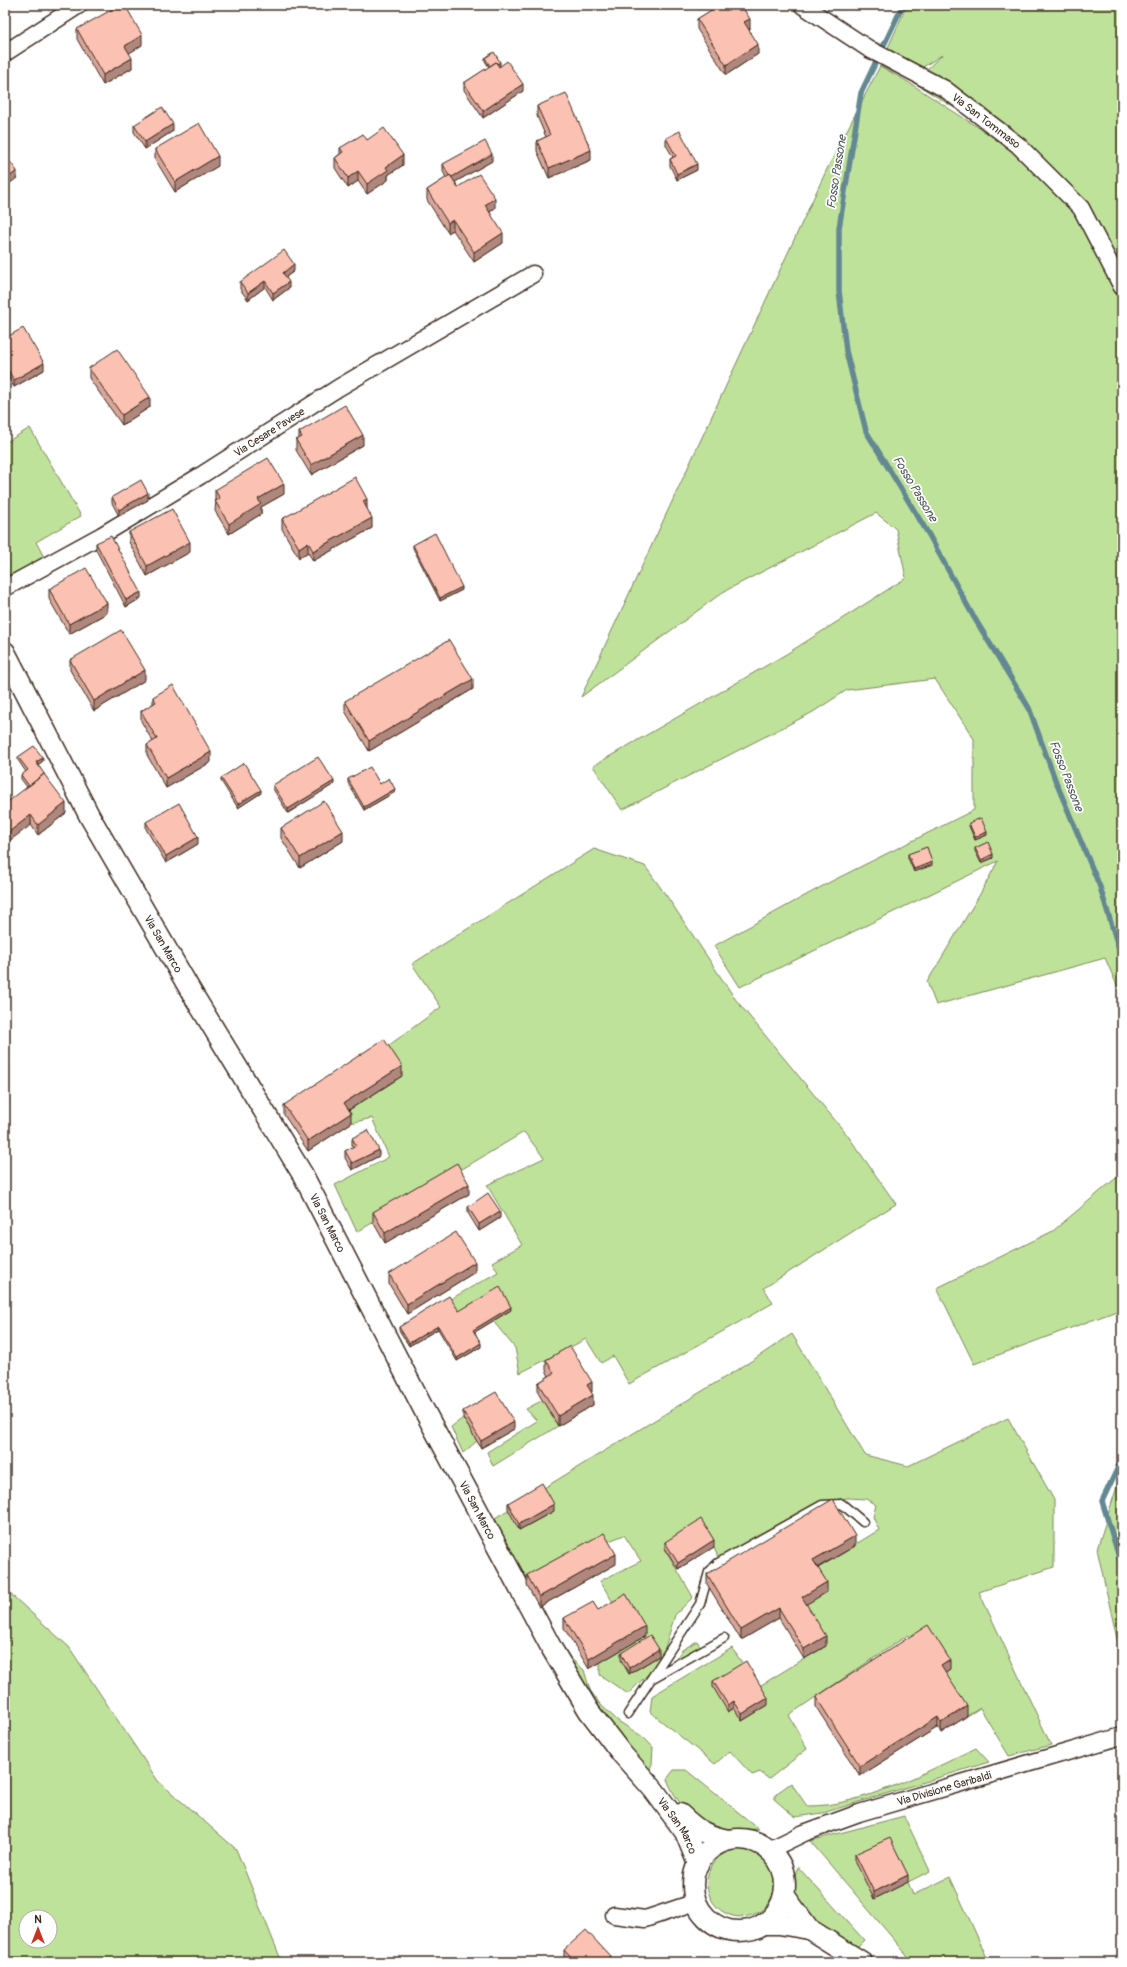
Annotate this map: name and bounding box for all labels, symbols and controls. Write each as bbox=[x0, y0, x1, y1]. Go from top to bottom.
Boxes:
street label: Via San Tommaso bbox=[949, 90, 1023, 151]
water label: Fosso Passone bbox=[824, 133, 850, 210]
street label: Via Cesare Pavese bbox=[231, 404, 307, 459]
water label: Fosso Passone bbox=[889, 453, 941, 526]
water label: Fosso Passone bbox=[1046, 739, 1087, 814]
street label: Via San Marco bbox=[142, 913, 185, 975]
street label: Via San Marco bbox=[307, 1191, 348, 1255]
street label: Via San Marco bbox=[457, 1479, 499, 1542]
street label: Via Divisione Garibaldi bbox=[895, 1768, 993, 1808]
street label: Via San Marco bbox=[655, 1795, 700, 1856]
north arrow bbox=[18, 1909, 58, 1949]
text: N bbox=[34, 1913, 42, 1926]

